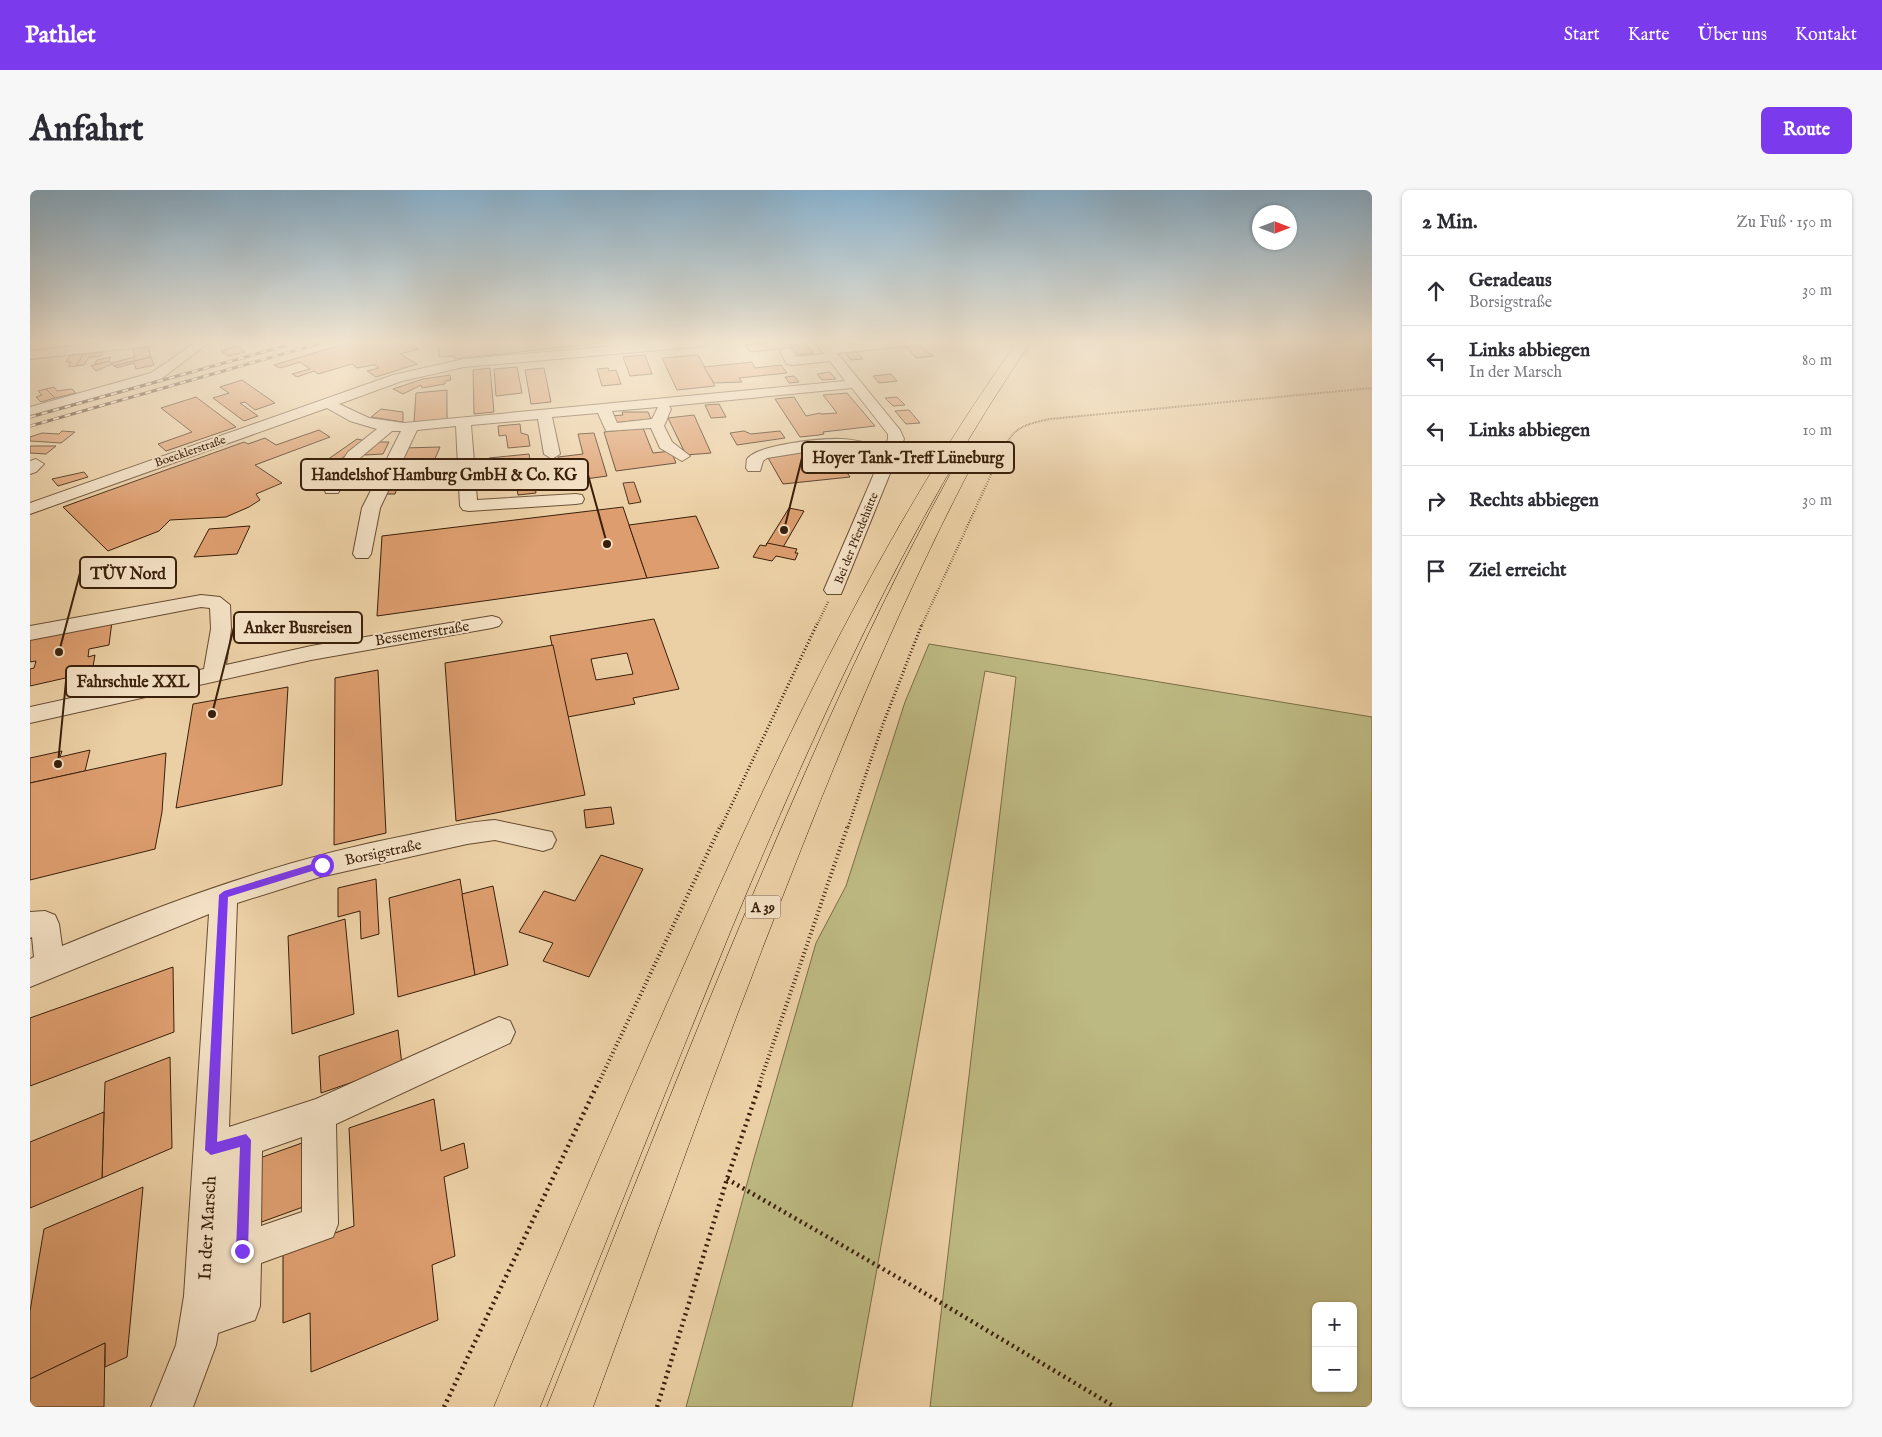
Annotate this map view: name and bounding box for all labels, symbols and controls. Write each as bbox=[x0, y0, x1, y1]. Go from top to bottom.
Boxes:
text: Pathlet bbox=[25, 20, 96, 51]
text: Start bbox=[1564, 24, 1600, 47]
text: Karte bbox=[1628, 24, 1670, 47]
text: Über uns bbox=[1698, 24, 1767, 47]
text: Kontakt bbox=[1795, 24, 1857, 47]
button: Route bbox=[1761, 107, 1852, 154]
text: Anfahrt bbox=[30, 108, 144, 153]
north arrow bbox=[1252, 205, 1297, 250]
text: 2 Min. bbox=[1422, 209, 1478, 236]
text: Zu Fuß · 150 m bbox=[1736, 213, 1832, 233]
text: Geradeaus bbox=[1469, 269, 1552, 293]
icon: ahead bbox=[1422, 277, 1450, 305]
text: 30 m bbox=[1802, 281, 1832, 301]
text: Borsigstraße bbox=[1469, 293, 1552, 313]
text: Links abbiegen bbox=[1469, 339, 1590, 363]
icon: left bbox=[1422, 347, 1450, 375]
text: 80 m bbox=[1802, 351, 1832, 371]
text: In der Marsch bbox=[1469, 363, 1562, 383]
icon: left bbox=[1422, 417, 1450, 445]
text: Links abbiegen bbox=[1469, 419, 1590, 443]
text: 10 m bbox=[1802, 421, 1832, 441]
street label: Boecklerstraße bbox=[153, 432, 228, 471]
callout: Hoyer Tank-Treff Lüneburg bbox=[802, 442, 1014, 473]
text: Hoyer Tank-Treff Lüneburg bbox=[812, 449, 1005, 469]
callout: Handelshof Hamburg GmbH & Co. KG bbox=[301, 459, 588, 490]
text: Handelshof Hamburg GmbH & Co. KG bbox=[311, 466, 577, 486]
icon: right bbox=[1422, 487, 1450, 515]
text: Rechts abbiegen bbox=[1469, 489, 1599, 513]
street label: Bei der Pferdehütte bbox=[831, 490, 882, 586]
text: 30 m bbox=[1802, 491, 1832, 511]
callout: TÜV Nord bbox=[80, 557, 176, 588]
icon: arrive bbox=[1422, 557, 1450, 585]
text: Ziel erreicht bbox=[1469, 559, 1567, 583]
text: TÜV Nord bbox=[89, 564, 166, 585]
callout: Anker Busreisen bbox=[234, 612, 362, 643]
street label: Bessemerstraße bbox=[374, 617, 471, 650]
text: Anker Busreisen bbox=[243, 619, 352, 639]
callout: Fahrschule XXL bbox=[66, 666, 199, 697]
text: Fahrschule XXL bbox=[77, 673, 190, 693]
street label: Borsigstraße bbox=[343, 835, 423, 870]
route start bbox=[311, 854, 334, 877]
road number: A 39 bbox=[746, 896, 780, 919]
street label: In der Marsch bbox=[194, 1175, 223, 1281]
route end bbox=[231, 1240, 254, 1263]
map controls bbox=[1312, 1302, 1357, 1392]
button: + bbox=[1312, 1302, 1357, 1347]
button: − bbox=[1312, 1347, 1357, 1392]

